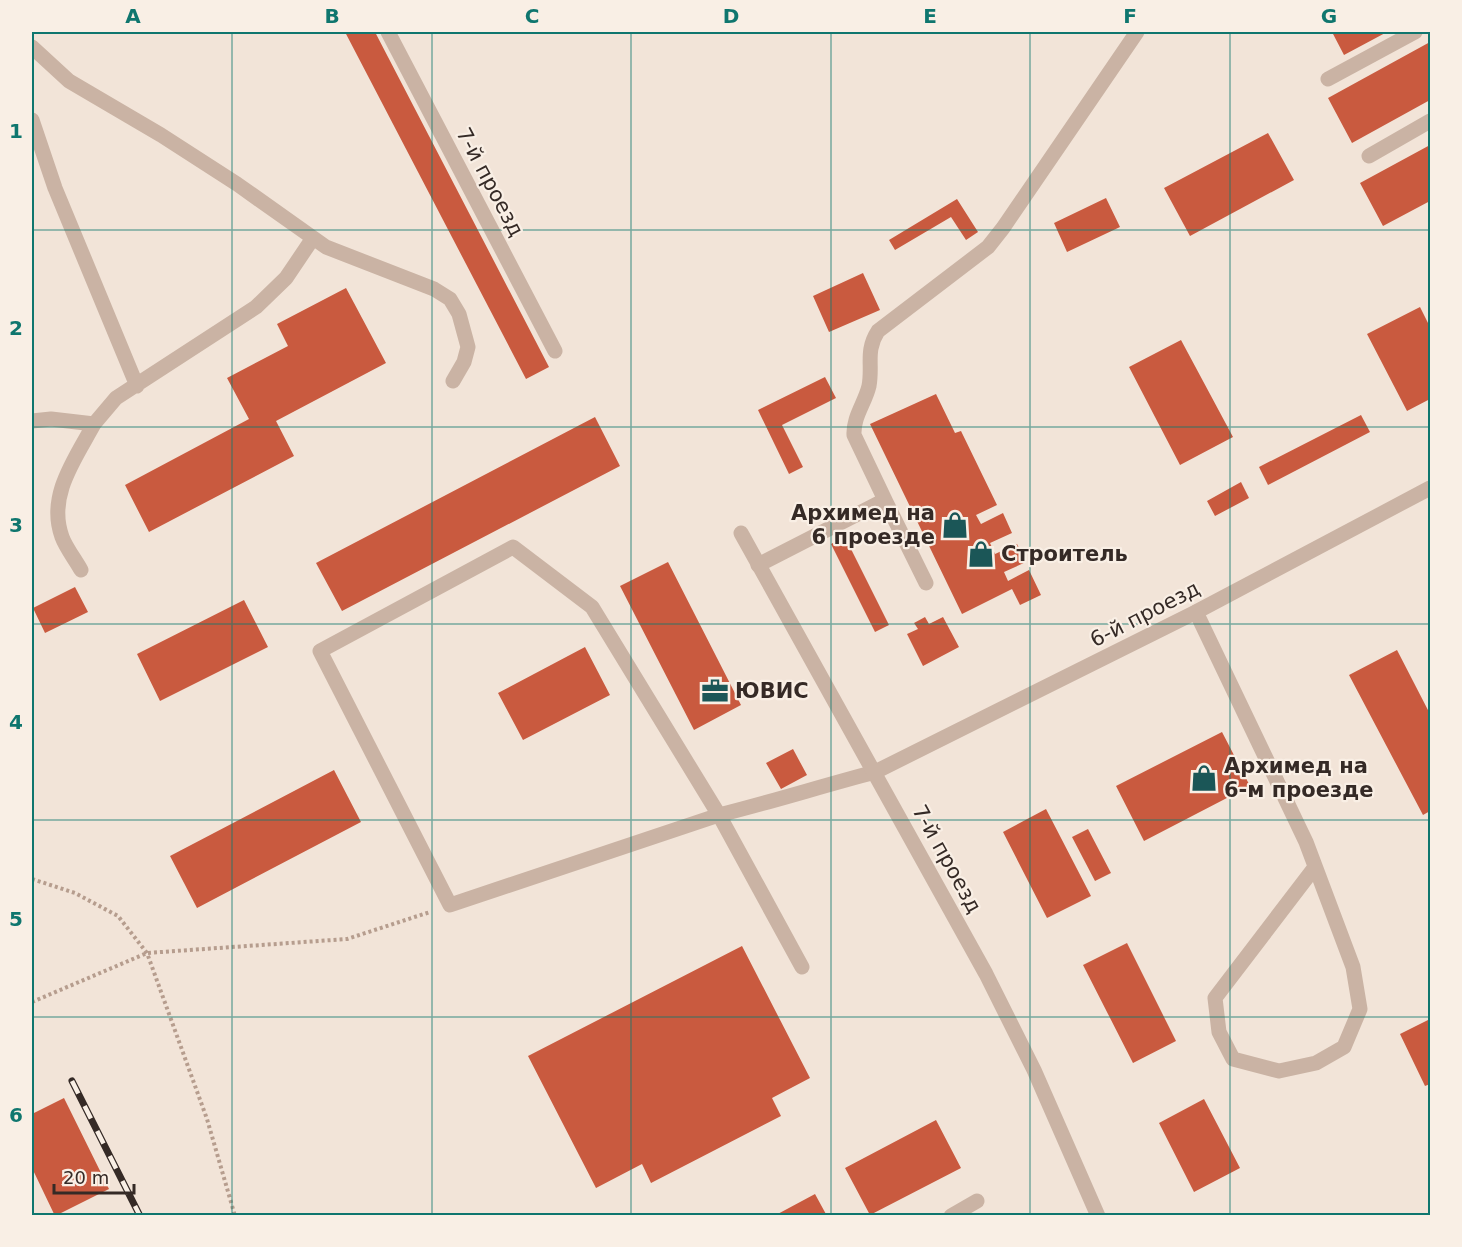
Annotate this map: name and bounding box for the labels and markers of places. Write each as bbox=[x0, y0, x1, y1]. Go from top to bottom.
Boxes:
place label: Архимед на 6 проезде bbox=[791, 501, 935, 549]
shop icon: Архимед на 6 проезде bbox=[940, 510, 970, 540]
shop icon: Строитель bbox=[966, 539, 996, 569]
place label: Строитель bbox=[1001, 542, 1128, 566]
office icon: ЮВИС bbox=[700, 676, 730, 706]
place label: ЮВИС bbox=[735, 679, 809, 703]
place label: Архимед на 6-м проезде bbox=[1224, 754, 1373, 802]
shop icon: Архимед на 6-м проезде bbox=[1189, 763, 1219, 793]

